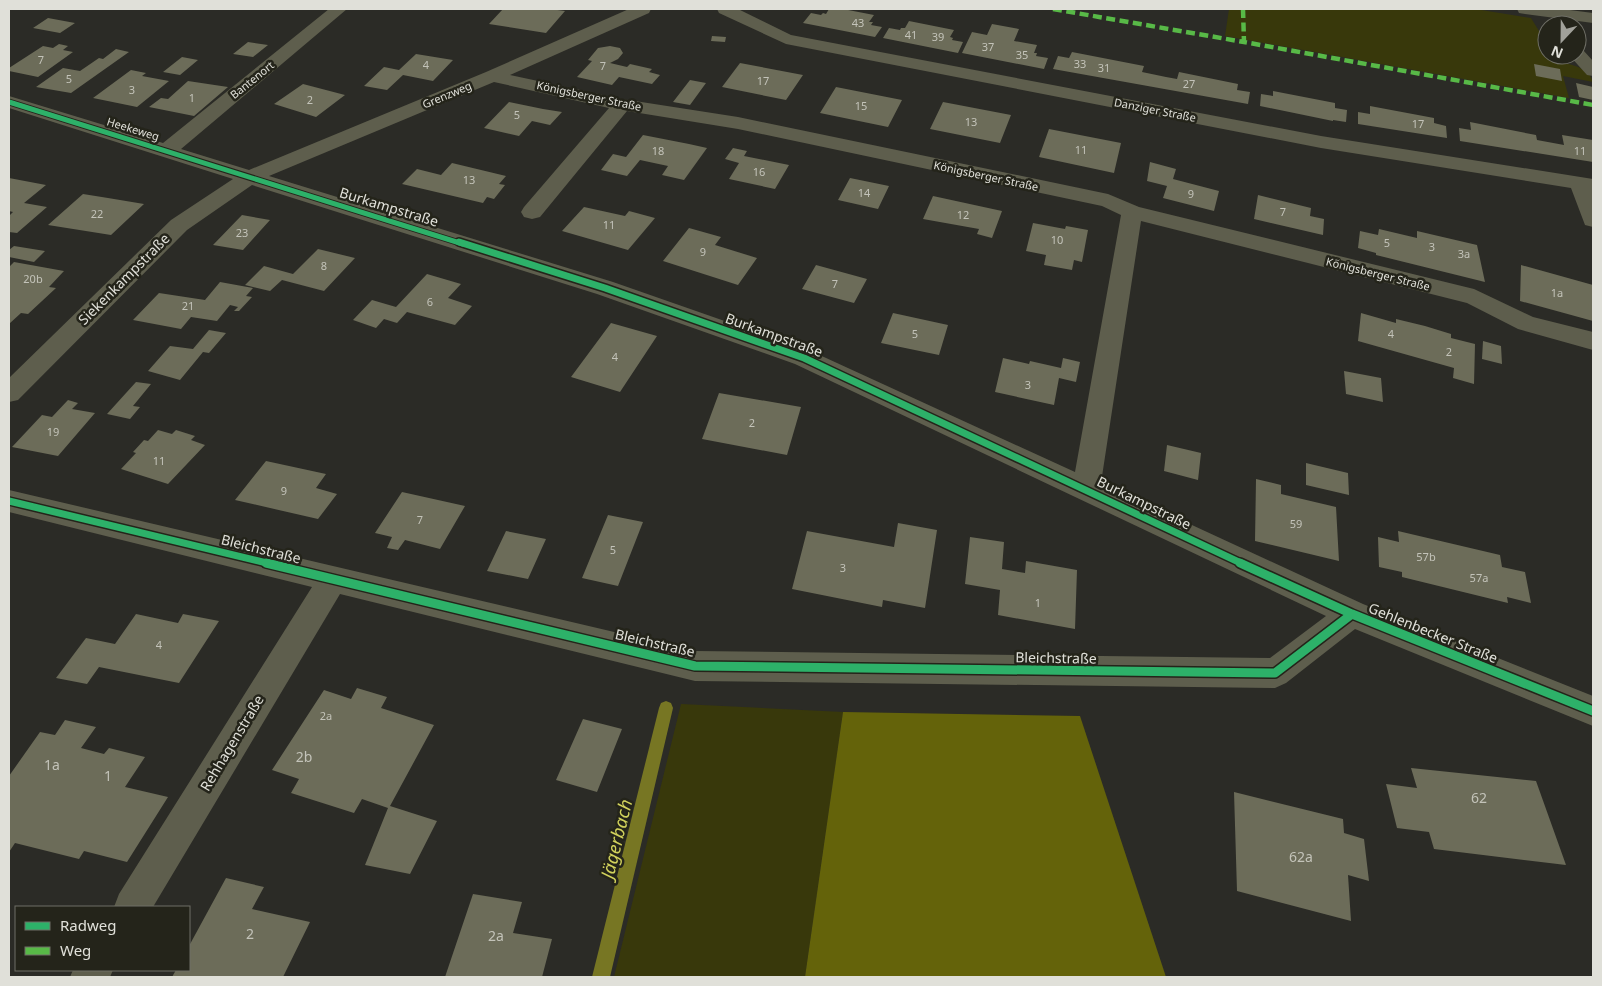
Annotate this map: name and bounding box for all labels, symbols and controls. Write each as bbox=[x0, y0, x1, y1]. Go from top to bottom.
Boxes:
house number: 43 bbox=[852, 15, 864, 30]
north arrow bbox=[1537, 15, 1587, 65]
house number: 41 bbox=[905, 27, 917, 42]
house number: 39 bbox=[932, 29, 944, 44]
house number: 37 bbox=[982, 39, 994, 54]
text: N bbox=[1548, 42, 1566, 63]
house number: 35 bbox=[1016, 47, 1028, 62]
house number: 7 bbox=[38, 52, 44, 67]
house number: 33 bbox=[1074, 56, 1086, 71]
street label: Bantenort bbox=[227, 57, 277, 102]
house number: 4 bbox=[423, 57, 430, 72]
house number: 7 bbox=[600, 58, 606, 73]
house number: 31 bbox=[1098, 60, 1110, 75]
house number: 5 bbox=[66, 71, 72, 86]
house number: 17 bbox=[757, 73, 769, 88]
house number: 27 bbox=[1183, 76, 1195, 91]
street label: Grenzweg bbox=[420, 77, 474, 112]
street label: Königsberger Straße bbox=[535, 77, 643, 114]
house number: 3 bbox=[129, 82, 135, 97]
house number: 1 bbox=[189, 90, 195, 105]
house number: 2 bbox=[307, 92, 313, 107]
street label: Danziger Straße bbox=[1113, 94, 1197, 125]
house number: 15 bbox=[855, 98, 867, 113]
house number: 5 bbox=[514, 107, 520, 122]
street label: Heekeweg bbox=[105, 113, 161, 144]
house number: 13 bbox=[965, 114, 977, 129]
house number: 17 bbox=[1412, 116, 1424, 131]
house number: 11 bbox=[1075, 142, 1087, 157]
house number: 18 bbox=[652, 143, 664, 158]
house number: 11 bbox=[1574, 143, 1586, 158]
street label: Königsberger Straße bbox=[932, 157, 1040, 194]
house number: 16 bbox=[753, 164, 765, 179]
house number: 13 bbox=[463, 172, 475, 187]
street label: Burkampstraße bbox=[337, 182, 441, 231]
house number: 14 bbox=[858, 185, 871, 200]
house number: 9 bbox=[1188, 186, 1194, 201]
house number: 7 bbox=[1280, 204, 1286, 219]
house number: 22 bbox=[91, 206, 103, 221]
house number: 12 bbox=[957, 207, 969, 222]
house number: 11 bbox=[603, 217, 615, 232]
house number: 23 bbox=[236, 225, 248, 240]
street label: Siekenkampstraße bbox=[74, 229, 174, 329]
house number: 10 bbox=[1051, 232, 1063, 247]
house number: 5 bbox=[1384, 235, 1390, 250]
house number: 3 bbox=[1429, 239, 1435, 254]
house number: 9 bbox=[700, 244, 706, 259]
house number: 3a bbox=[1458, 246, 1470, 261]
street label: Königsberger Straße bbox=[1325, 253, 1432, 294]
house number: 8 bbox=[321, 258, 327, 273]
house number: 20b bbox=[23, 271, 43, 286]
house number: 7 bbox=[832, 276, 838, 291]
house number: 1a bbox=[1551, 285, 1563, 300]
house number: 6 bbox=[427, 294, 433, 309]
house number: 21 bbox=[182, 298, 194, 313]
street label: Burkampstraße bbox=[723, 308, 826, 361]
house number: 5 bbox=[912, 326, 918, 341]
house number: 4 bbox=[1388, 326, 1395, 341]
house number: 2 bbox=[1446, 344, 1452, 359]
house number: 4 bbox=[612, 349, 619, 364]
house number: 3 bbox=[1025, 377, 1031, 392]
house number: 2 bbox=[749, 415, 755, 430]
house number: 19 bbox=[47, 424, 59, 439]
house number: 11 bbox=[153, 453, 165, 468]
street label: Burkampstraße bbox=[1094, 472, 1194, 534]
house number: 9 bbox=[281, 483, 287, 498]
house number: 7 bbox=[417, 512, 423, 527]
house number: 59 bbox=[1290, 516, 1302, 531]
street label: Bleichstraße bbox=[219, 529, 303, 568]
house number: 5 bbox=[610, 542, 616, 557]
house number: 57b bbox=[1416, 549, 1436, 564]
house number: 3 bbox=[840, 560, 846, 575]
house number: 57a bbox=[1470, 570, 1488, 585]
house number: 1 bbox=[1035, 595, 1041, 610]
street label: Gehlenbecker Straße bbox=[1366, 598, 1501, 667]
street label: Bleichstraße bbox=[613, 624, 697, 661]
house number: 4 bbox=[156, 637, 163, 652]
street label: Bleichstraße bbox=[1015, 647, 1097, 668]
street label: Rehhagenstraße bbox=[195, 691, 268, 794]
house number: 2a bbox=[320, 708, 332, 723]
house number: 2b bbox=[296, 747, 312, 766]
house number: 1a bbox=[44, 755, 60, 774]
house number: 1 bbox=[104, 766, 112, 785]
house number: 62 bbox=[1471, 788, 1487, 807]
water label: Jägerbach bbox=[594, 797, 637, 884]
house number: 62a bbox=[1289, 847, 1313, 866]
legend bbox=[15, 906, 190, 971]
text: Radweg bbox=[60, 915, 116, 935]
house number: 2 bbox=[246, 924, 254, 943]
house number: 2a bbox=[488, 926, 504, 945]
text: Weg bbox=[60, 940, 91, 960]

